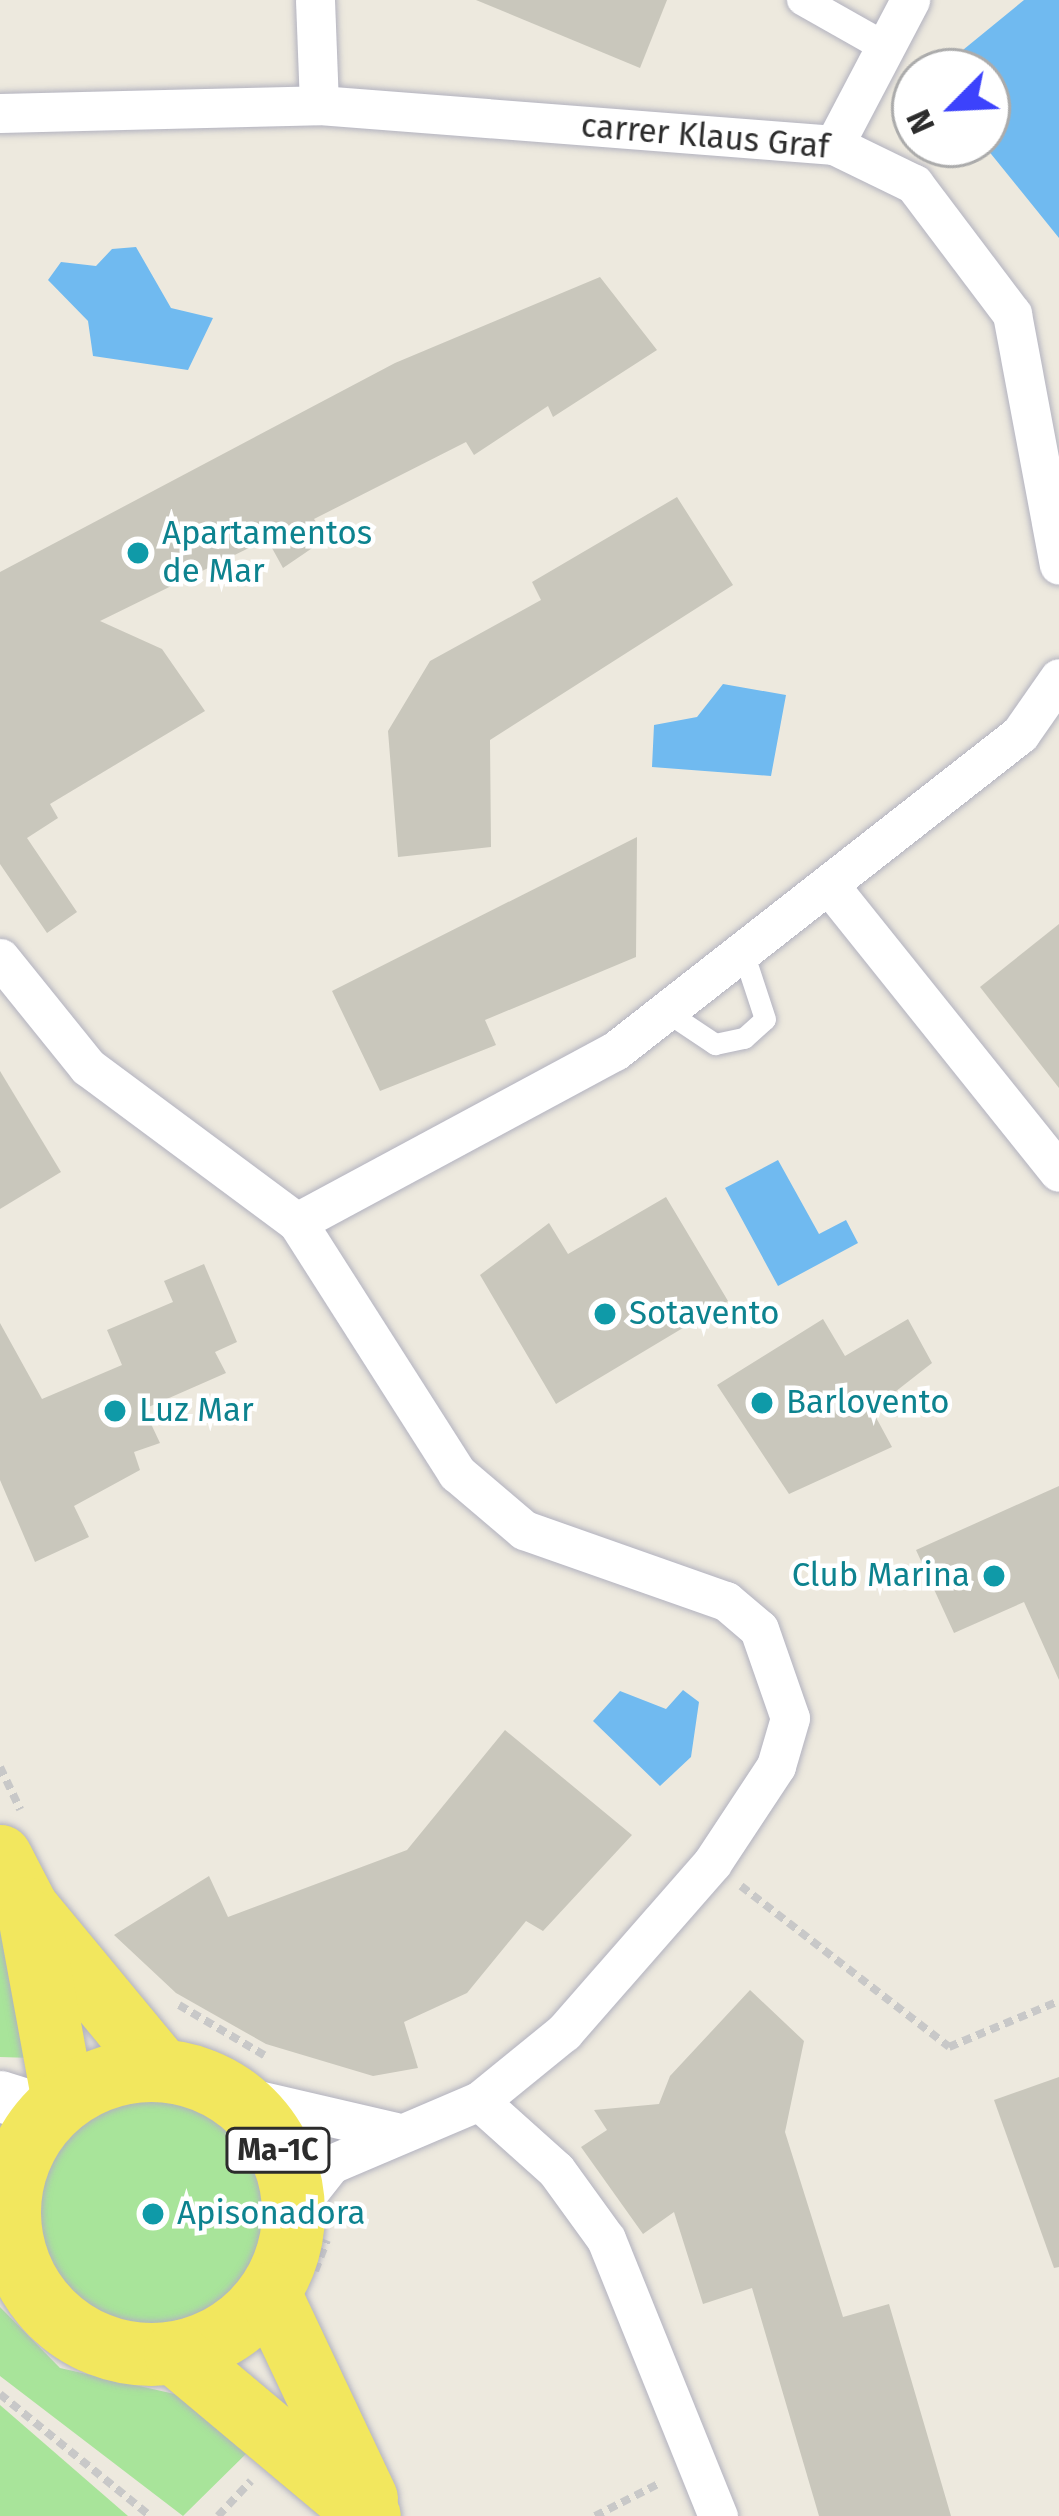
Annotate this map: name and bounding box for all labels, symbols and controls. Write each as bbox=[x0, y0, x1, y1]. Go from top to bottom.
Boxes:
north arrow bbox=[891, 48, 1011, 168]
text: N bbox=[898, 103, 944, 140]
street label: carrer Klaus Graf bbox=[579, 106, 831, 168]
place label: Apartamentos de Mar bbox=[162, 514, 372, 592]
marker: Apartamentos de Mar bbox=[125, 540, 151, 566]
place label: Sotavento bbox=[629, 1294, 780, 1334]
marker: Sotavento bbox=[592, 1301, 618, 1327]
place label: Barlovento bbox=[786, 1383, 950, 1423]
marker: Barlovento bbox=[749, 1390, 775, 1416]
place label: Luz Mar bbox=[139, 1391, 254, 1431]
marker: Luz Mar bbox=[102, 1398, 128, 1424]
place label: Club Marina bbox=[792, 1556, 970, 1596]
marker: Club Marina bbox=[981, 1563, 1007, 1589]
road number: Ma-1C bbox=[224, 2126, 332, 2174]
place label: Apisonadora bbox=[177, 2194, 365, 2234]
marker: Apisonadora bbox=[140, 2201, 166, 2227]

